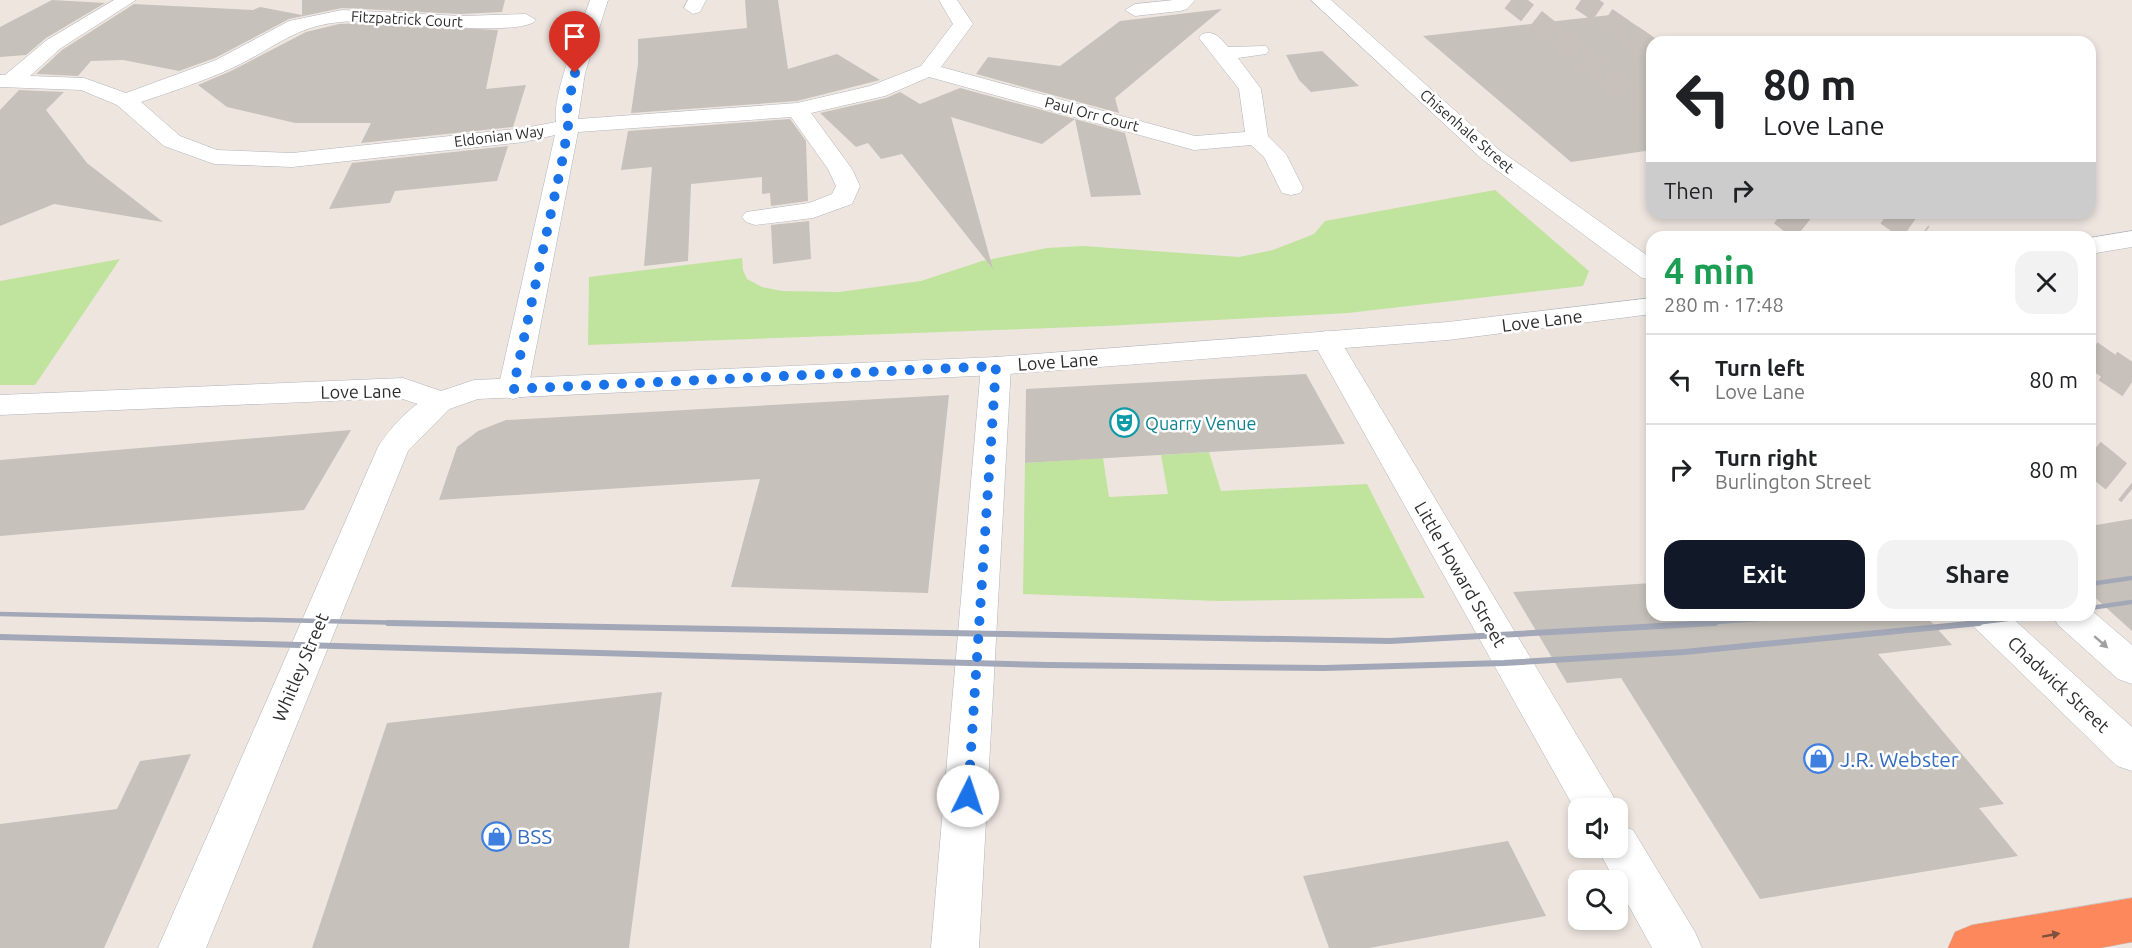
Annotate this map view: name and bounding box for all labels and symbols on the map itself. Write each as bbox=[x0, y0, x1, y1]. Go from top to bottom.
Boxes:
street label: Fitzpatrick Court bbox=[351, 8, 464, 30]
pin bbox=[549, 11, 600, 73]
street label: Chisenhale Street bbox=[1417, 86, 1517, 176]
street label: Paul Orr Court bbox=[1043, 93, 1141, 135]
street label: Eldonian Way bbox=[453, 122, 545, 150]
street label: Love Lane bbox=[1501, 305, 1583, 335]
street label: Love Lane bbox=[1017, 348, 1099, 374]
street label: Love Lane bbox=[320, 380, 402, 402]
theatre icon: Quarry Venue bbox=[1108, 407, 1140, 439]
place label: Quarry Venue bbox=[1145, 413, 1257, 434]
street label: Little Howard Street bbox=[1411, 498, 1511, 650]
street label: Whitley Street bbox=[268, 610, 332, 724]
street label: Chadwick Street bbox=[2004, 632, 2114, 736]
one-way arrow bbox=[2093, 635, 2108, 648]
shop icon: J.R. Webster bbox=[1803, 743, 1835, 775]
place label: J.R. Webster bbox=[1840, 747, 1959, 771]
position arrow bbox=[936, 764, 1000, 828]
shop icon: BSS bbox=[480, 820, 512, 852]
place label: BSS bbox=[517, 824, 552, 848]
one-way arrow bbox=[2041, 930, 2060, 939]

